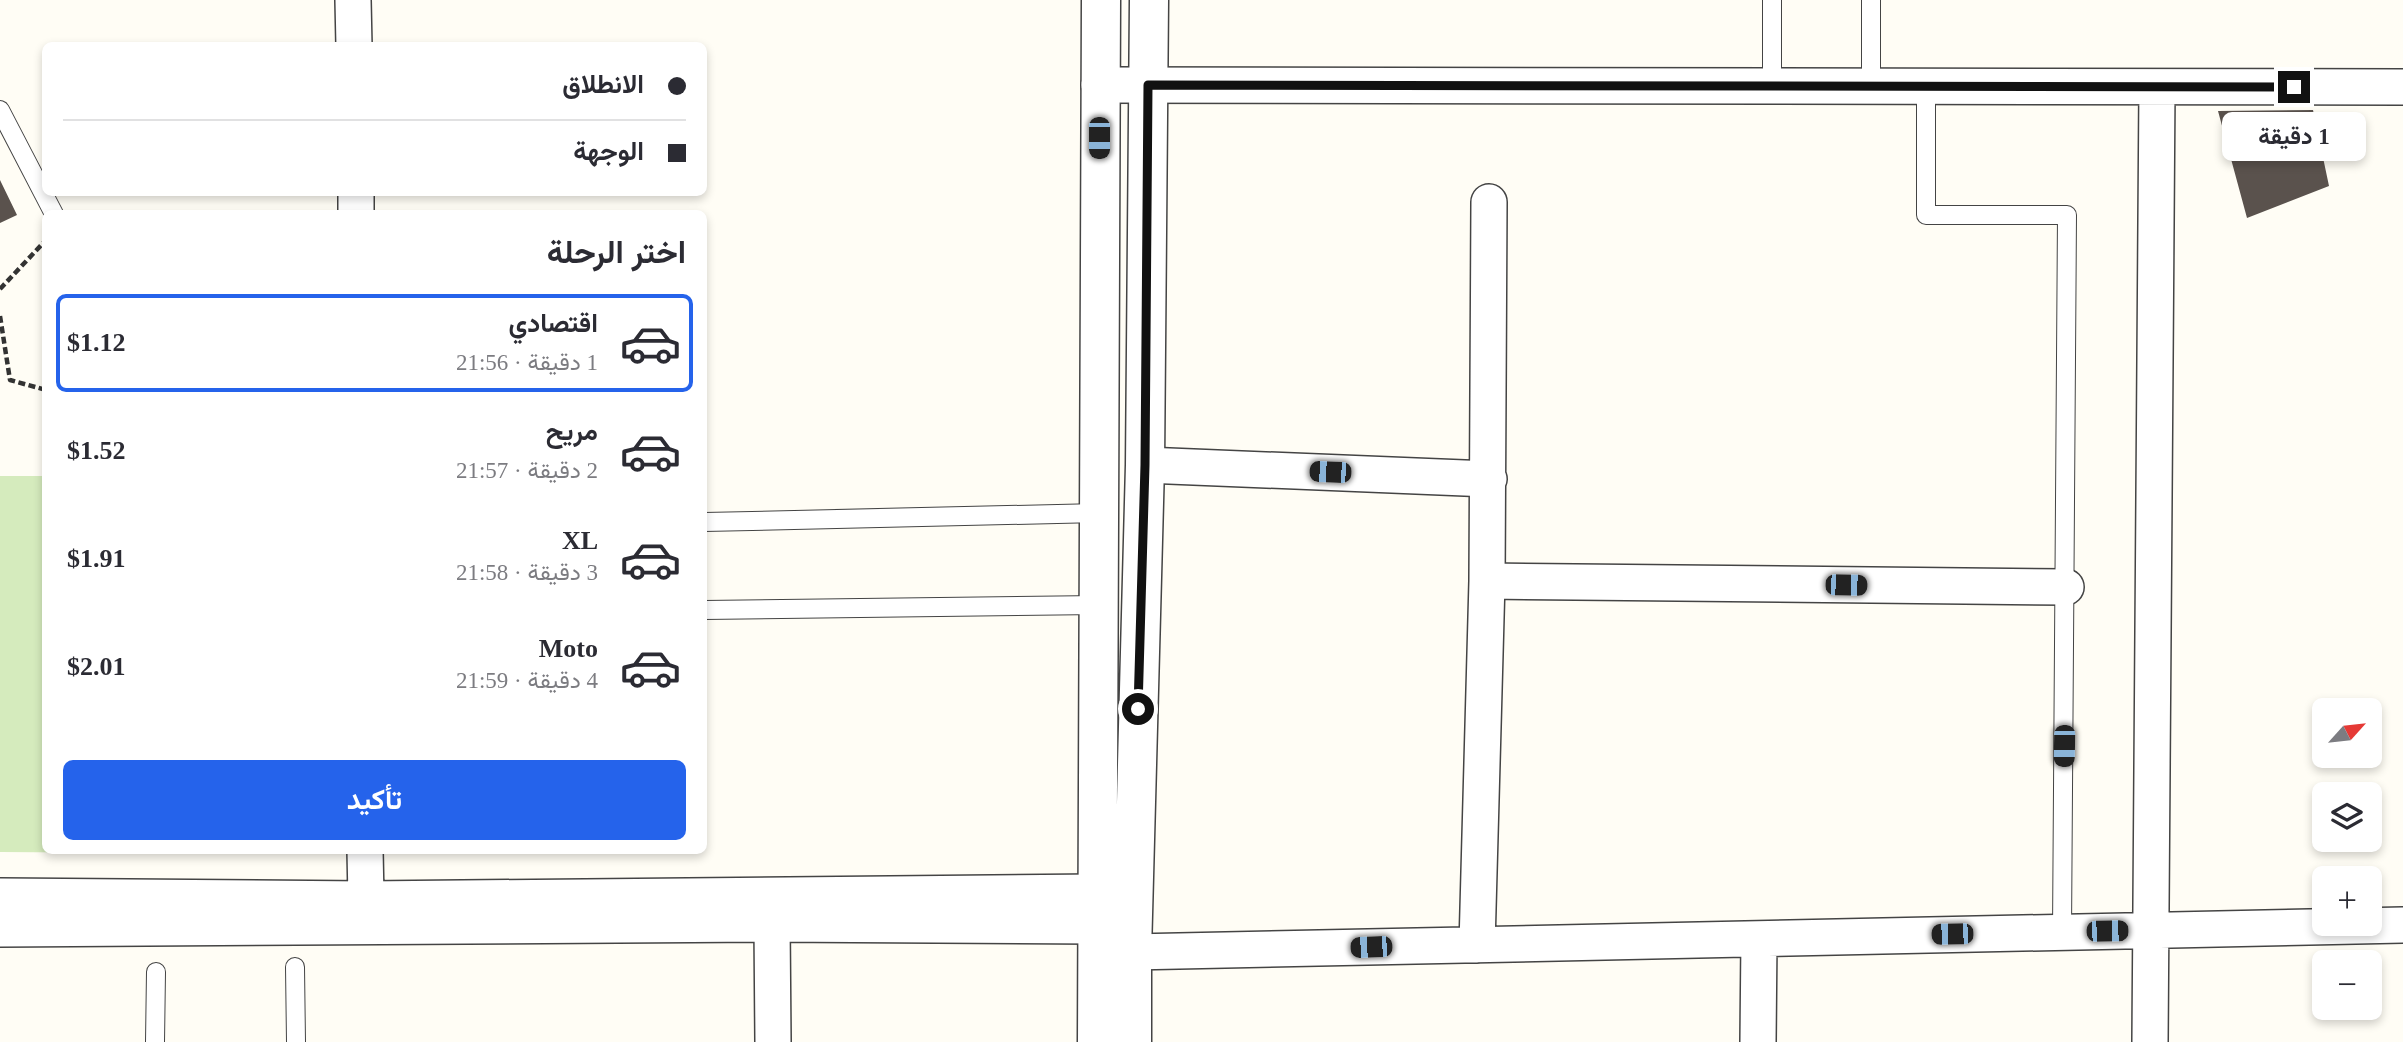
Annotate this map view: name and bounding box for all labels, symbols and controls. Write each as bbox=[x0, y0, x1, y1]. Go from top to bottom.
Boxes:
text: الانطلاق bbox=[562, 70, 644, 99]
route end bbox=[2278, 71, 2310, 103]
callout: 1 دقيقة bbox=[2222, 112, 2366, 160]
car bbox=[1089, 117, 1110, 159]
text: 1 دقيقة bbox=[2258, 124, 2330, 149]
text: الوجهة bbox=[573, 137, 644, 166]
text: اختر الرحلة bbox=[547, 234, 686, 270]
text: اقتصادي bbox=[509, 309, 598, 338]
icon: car bbox=[619, 312, 682, 375]
text: $1.12 bbox=[67, 328, 126, 357]
text: 1 دقيقة · 21:56 bbox=[456, 350, 598, 375]
text: مريح bbox=[546, 417, 598, 446]
icon: car bbox=[619, 420, 682, 483]
text: $1.52 bbox=[67, 436, 126, 465]
text: 2 دقيقة · 21:57 bbox=[456, 458, 598, 483]
car bbox=[1309, 461, 1352, 483]
text: XL bbox=[562, 526, 598, 555]
icon: car bbox=[619, 528, 682, 591]
text: $1.91 bbox=[67, 544, 126, 573]
text: 3 دقيقة · 21:58 bbox=[456, 560, 598, 585]
car bbox=[1825, 574, 1868, 596]
text: Moto bbox=[539, 634, 598, 663]
icon: car bbox=[619, 636, 682, 699]
text: $2.01 bbox=[67, 652, 126, 681]
text: 4 دقيقة · 21:59 bbox=[456, 668, 598, 693]
route start bbox=[1122, 693, 1154, 725]
north arrow bbox=[2312, 698, 2382, 768]
map controls bbox=[2312, 698, 2382, 1020]
car bbox=[2054, 725, 2075, 767]
button: تأكيد bbox=[63, 760, 686, 840]
button: layers bbox=[2312, 782, 2382, 852]
button: + bbox=[2312, 866, 2382, 936]
car bbox=[2086, 920, 2129, 942]
car bbox=[1931, 923, 1974, 945]
car bbox=[1350, 936, 1393, 958]
button: − bbox=[2312, 950, 2382, 1020]

